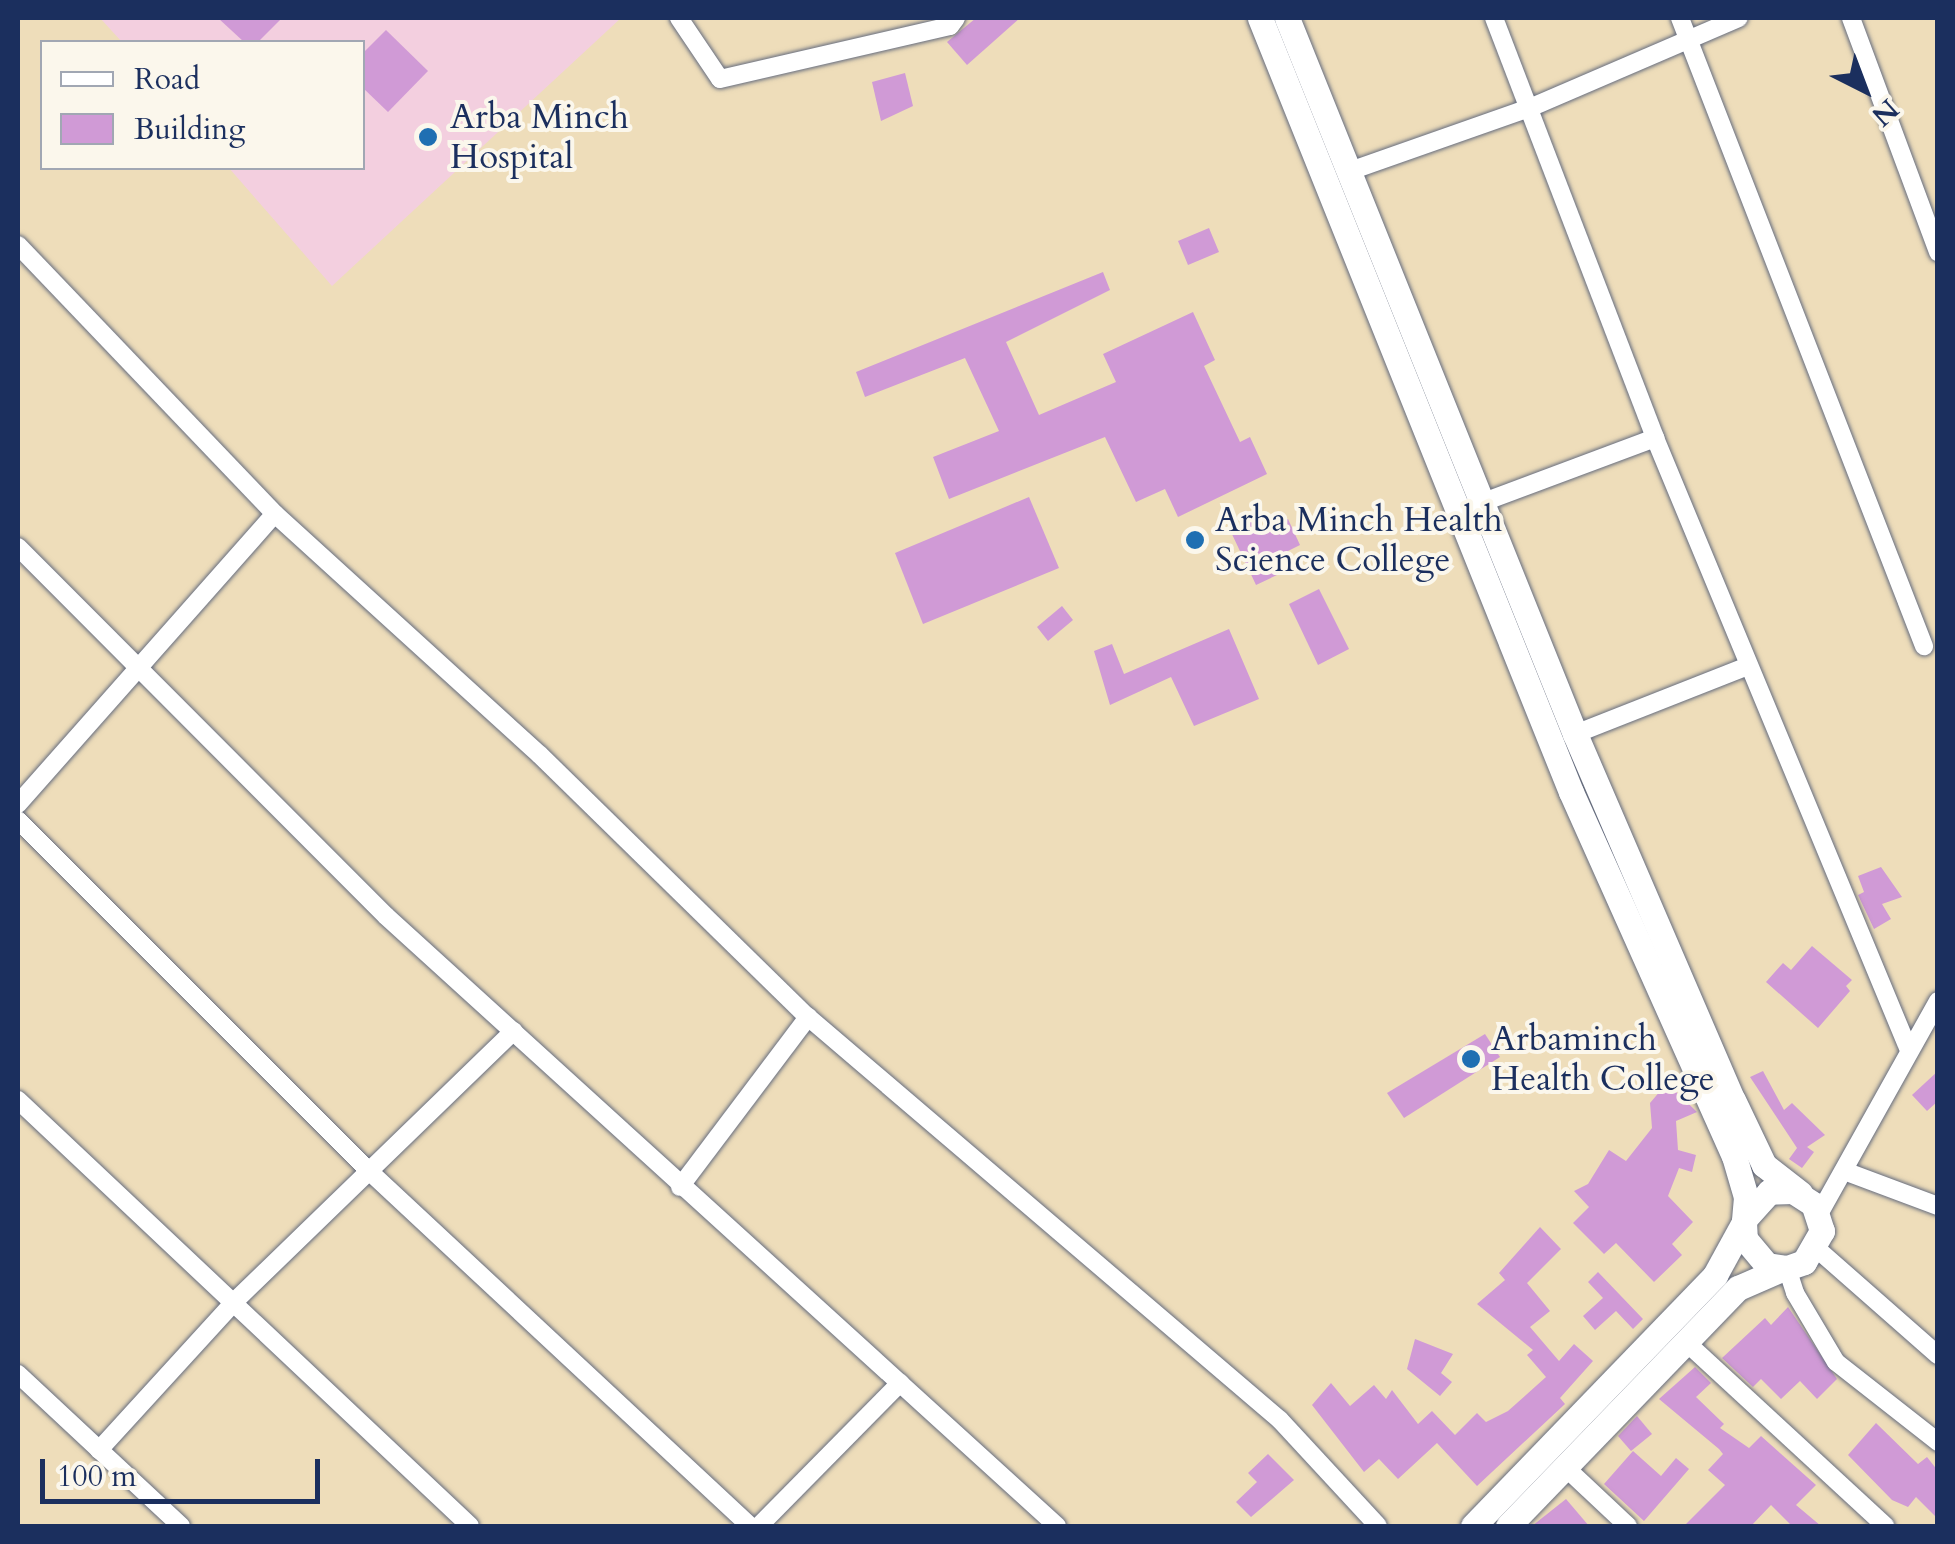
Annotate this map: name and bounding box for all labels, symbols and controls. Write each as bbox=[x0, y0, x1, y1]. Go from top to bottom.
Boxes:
legend bbox=[40, 40, 365, 170]
north arrow bbox=[1815, 40, 1915, 140]
text: Road bbox=[134, 59, 200, 100]
text: N bbox=[1863, 90, 1907, 135]
place label: Arba Minch Hospital bbox=[450, 96, 629, 178]
text: Building bbox=[134, 109, 245, 150]
marker: Arba Minch Hospital bbox=[415, 124, 441, 150]
place label: Arba Minch Health Science College bbox=[1215, 499, 1503, 581]
marker: Arba Minch Health Science College bbox=[1184, 529, 1206, 551]
place label: Arbaminch Health College bbox=[1491, 1018, 1715, 1100]
marker: Arbaminch Health College bbox=[1460, 1048, 1482, 1070]
scale bar bbox=[45, 1439, 325, 1501]
text: 100 m bbox=[57, 1456, 137, 1497]

